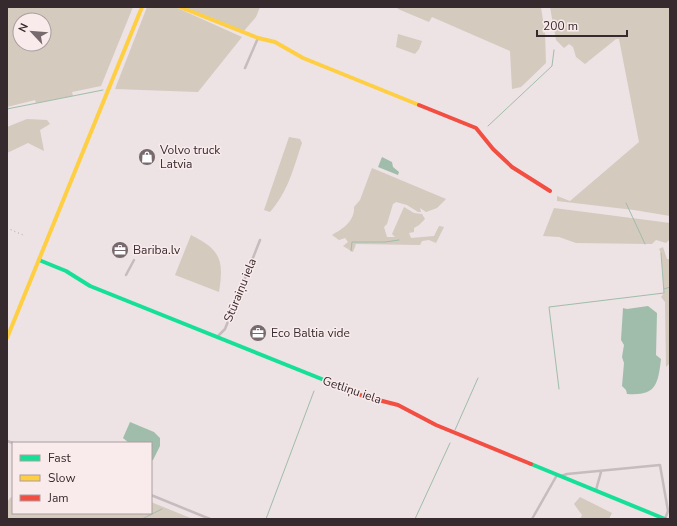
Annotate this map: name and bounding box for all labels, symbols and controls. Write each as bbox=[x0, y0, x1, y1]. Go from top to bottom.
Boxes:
north arrow bbox=[12, 12, 52, 52]
scale bar bbox=[537, 12, 627, 38]
text: 200 m bbox=[543, 18, 578, 34]
text: N bbox=[15, 21, 32, 35]
place label: Volvo truck Latvia bbox=[159, 142, 221, 172]
shop icon: Volvo truck Latvia bbox=[137, 147, 157, 167]
office icon: Bariba.lv bbox=[110, 240, 130, 260]
place label: Bariba.lv bbox=[133, 242, 181, 258]
street label: Stūraiņu iela bbox=[220, 256, 260, 324]
office icon: Eco Baltia vide bbox=[248, 323, 268, 343]
place label: Eco Baltia vide bbox=[271, 325, 350, 341]
street label: Getliņu iela bbox=[320, 372, 384, 408]
legend bbox=[12, 442, 152, 514]
text: Fast bbox=[48, 450, 71, 466]
text: Slow bbox=[48, 470, 76, 486]
text: Jam bbox=[47, 490, 69, 506]

